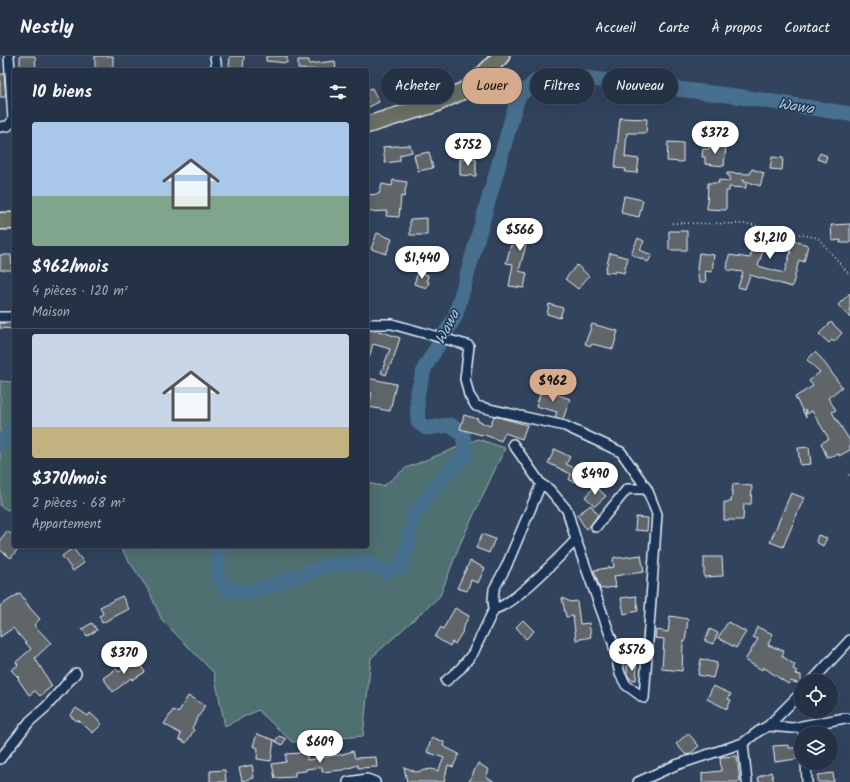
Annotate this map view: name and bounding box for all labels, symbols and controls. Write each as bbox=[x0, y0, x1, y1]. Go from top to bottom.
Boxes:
text: Nestly bbox=[20, 13, 74, 43]
text: Accueil bbox=[595, 17, 636, 39]
text: Carte bbox=[658, 17, 689, 39]
text: À propos bbox=[711, 17, 762, 39]
text: Contact bbox=[784, 17, 830, 39]
chip: Acheter bbox=[381, 68, 454, 104]
chip: Louer bbox=[462, 68, 522, 104]
chip: Filtres bbox=[530, 68, 594, 104]
chip: Nouveau bbox=[602, 68, 678, 104]
text: 10 biens bbox=[32, 79, 92, 106]
icon: filters bbox=[327, 81, 349, 103]
water label: Wawa bbox=[776, 92, 816, 122]
pin: $372 bbox=[691, 121, 739, 155]
text: $372 bbox=[701, 123, 729, 144]
pin: $752 bbox=[444, 133, 492, 167]
text: $752 bbox=[454, 135, 482, 156]
icon: home bbox=[155, 148, 227, 220]
pin: $566 bbox=[496, 218, 544, 252]
text: $566 bbox=[506, 220, 534, 241]
pin: $1,210 bbox=[737, 226, 803, 260]
text: $1,210 bbox=[753, 228, 787, 249]
pin: $1,440 bbox=[389, 246, 455, 280]
text: $1,440 bbox=[404, 248, 440, 269]
text: $962/mois bbox=[32, 254, 109, 281]
text: 4 pièces · 120 m² bbox=[32, 281, 128, 302]
text: Maison bbox=[32, 302, 70, 323]
water label: Wawa bbox=[429, 305, 467, 349]
icon: home bbox=[155, 360, 227, 432]
pin: $962 bbox=[529, 369, 577, 403]
text: $962 bbox=[539, 371, 567, 392]
pin: $490 bbox=[571, 462, 619, 496]
text: $490 bbox=[581, 464, 609, 485]
text: $370/mois bbox=[32, 466, 107, 493]
text: 2 pièces · 68 m² bbox=[32, 493, 125, 514]
text: Appartement bbox=[32, 514, 102, 535]
pin: $576 bbox=[608, 638, 656, 672]
text: $576 bbox=[618, 640, 646, 661]
pin: $370 bbox=[100, 641, 148, 675]
text: $370 bbox=[110, 643, 138, 664]
map controls bbox=[794, 674, 838, 770]
button: locate bbox=[794, 674, 838, 718]
button: layers bbox=[794, 726, 838, 770]
pin: $609 bbox=[296, 730, 344, 764]
text: $609 bbox=[306, 732, 334, 753]

